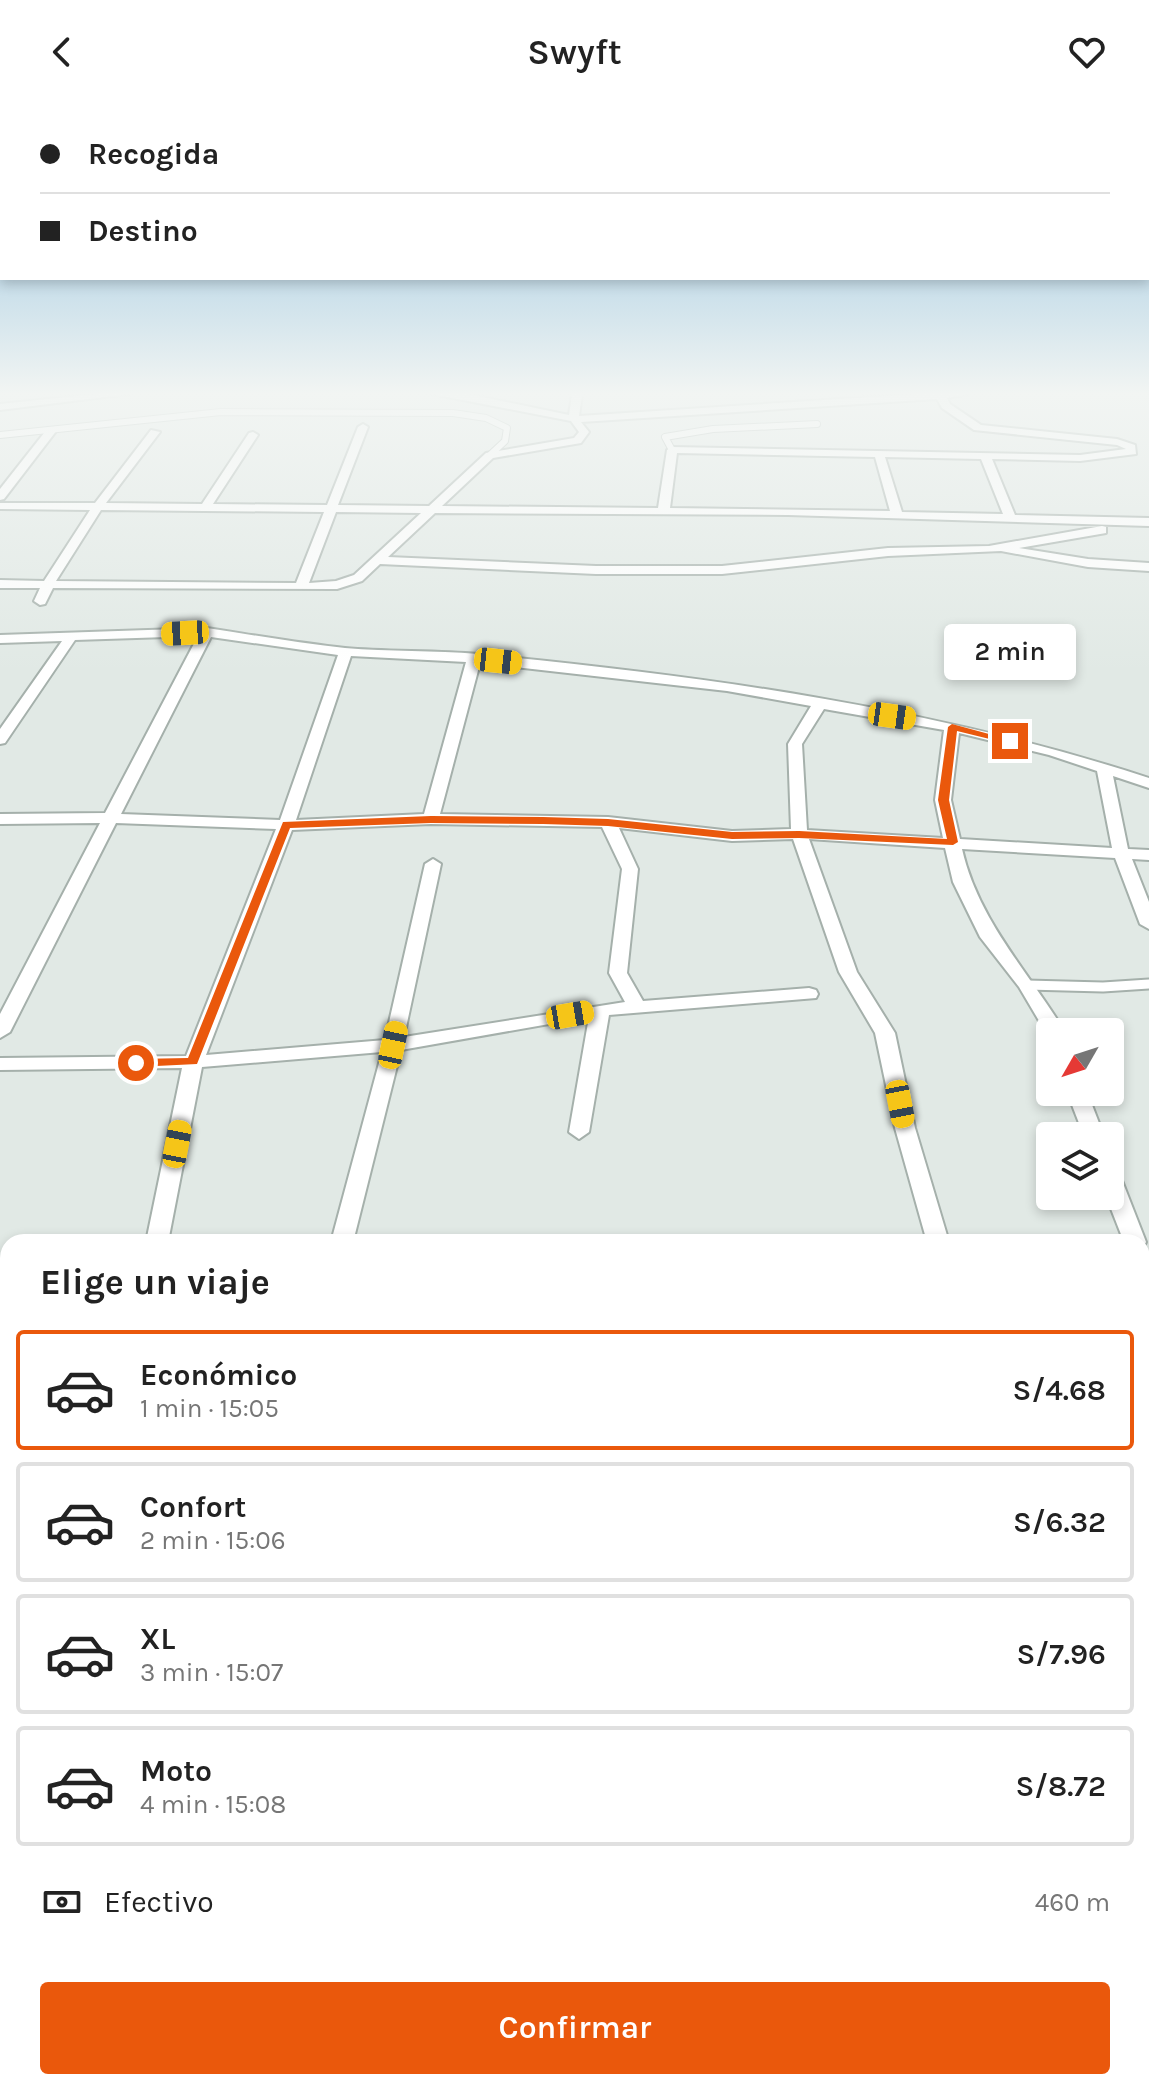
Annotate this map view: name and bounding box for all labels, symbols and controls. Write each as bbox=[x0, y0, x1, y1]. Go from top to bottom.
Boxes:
icon: back bbox=[40, 30, 84, 74]
icon: heart bbox=[1065, 30, 1109, 74]
text: Swyft bbox=[527, 31, 622, 73]
text: Recogida bbox=[88, 136, 219, 172]
text: Destino bbox=[88, 213, 198, 249]
car bbox=[160, 620, 210, 646]
callout: 2 min bbox=[944, 625, 1076, 681]
text: 2 min bbox=[975, 636, 1045, 667]
car bbox=[473, 647, 523, 675]
car bbox=[867, 701, 917, 731]
route end bbox=[992, 723, 1028, 759]
car bbox=[544, 999, 596, 1031]
north arrow bbox=[1036, 1018, 1124, 1106]
map controls bbox=[1036, 1018, 1124, 1210]
car bbox=[376, 1019, 410, 1071]
route start bbox=[118, 1045, 154, 1081]
car bbox=[884, 1078, 916, 1130]
car bbox=[161, 1118, 193, 1170]
button: layers bbox=[1036, 1122, 1124, 1210]
text: Elige un viaje bbox=[40, 1261, 270, 1303]
icon: car bbox=[44, 1354, 116, 1426]
text: Económico bbox=[140, 1357, 297, 1393]
text: S/4.68 bbox=[1013, 1372, 1106, 1408]
text: 1 min · 15:05 bbox=[140, 1393, 279, 1424]
icon: car bbox=[44, 1486, 116, 1558]
text: Confort bbox=[140, 1489, 246, 1525]
text: S/6.32 bbox=[1013, 1504, 1106, 1540]
text: 2 min · 15:06 bbox=[140, 1525, 286, 1556]
icon: car bbox=[44, 1618, 116, 1690]
text: XL bbox=[140, 1621, 175, 1657]
text: S/7.96 bbox=[1017, 1636, 1106, 1672]
text: 3 min · 15:07 bbox=[140, 1657, 283, 1688]
icon: car bbox=[44, 1750, 116, 1822]
text: Moto bbox=[140, 1753, 212, 1789]
text: S/8.72 bbox=[1015, 1768, 1106, 1804]
text: 4 min · 15:08 bbox=[140, 1789, 286, 1820]
icon: cash bbox=[40, 1880, 84, 1924]
text: Efectivo bbox=[104, 1884, 214, 1920]
text: 460 m bbox=[1035, 1887, 1110, 1918]
button: Confirmar bbox=[40, 1982, 1110, 2074]

